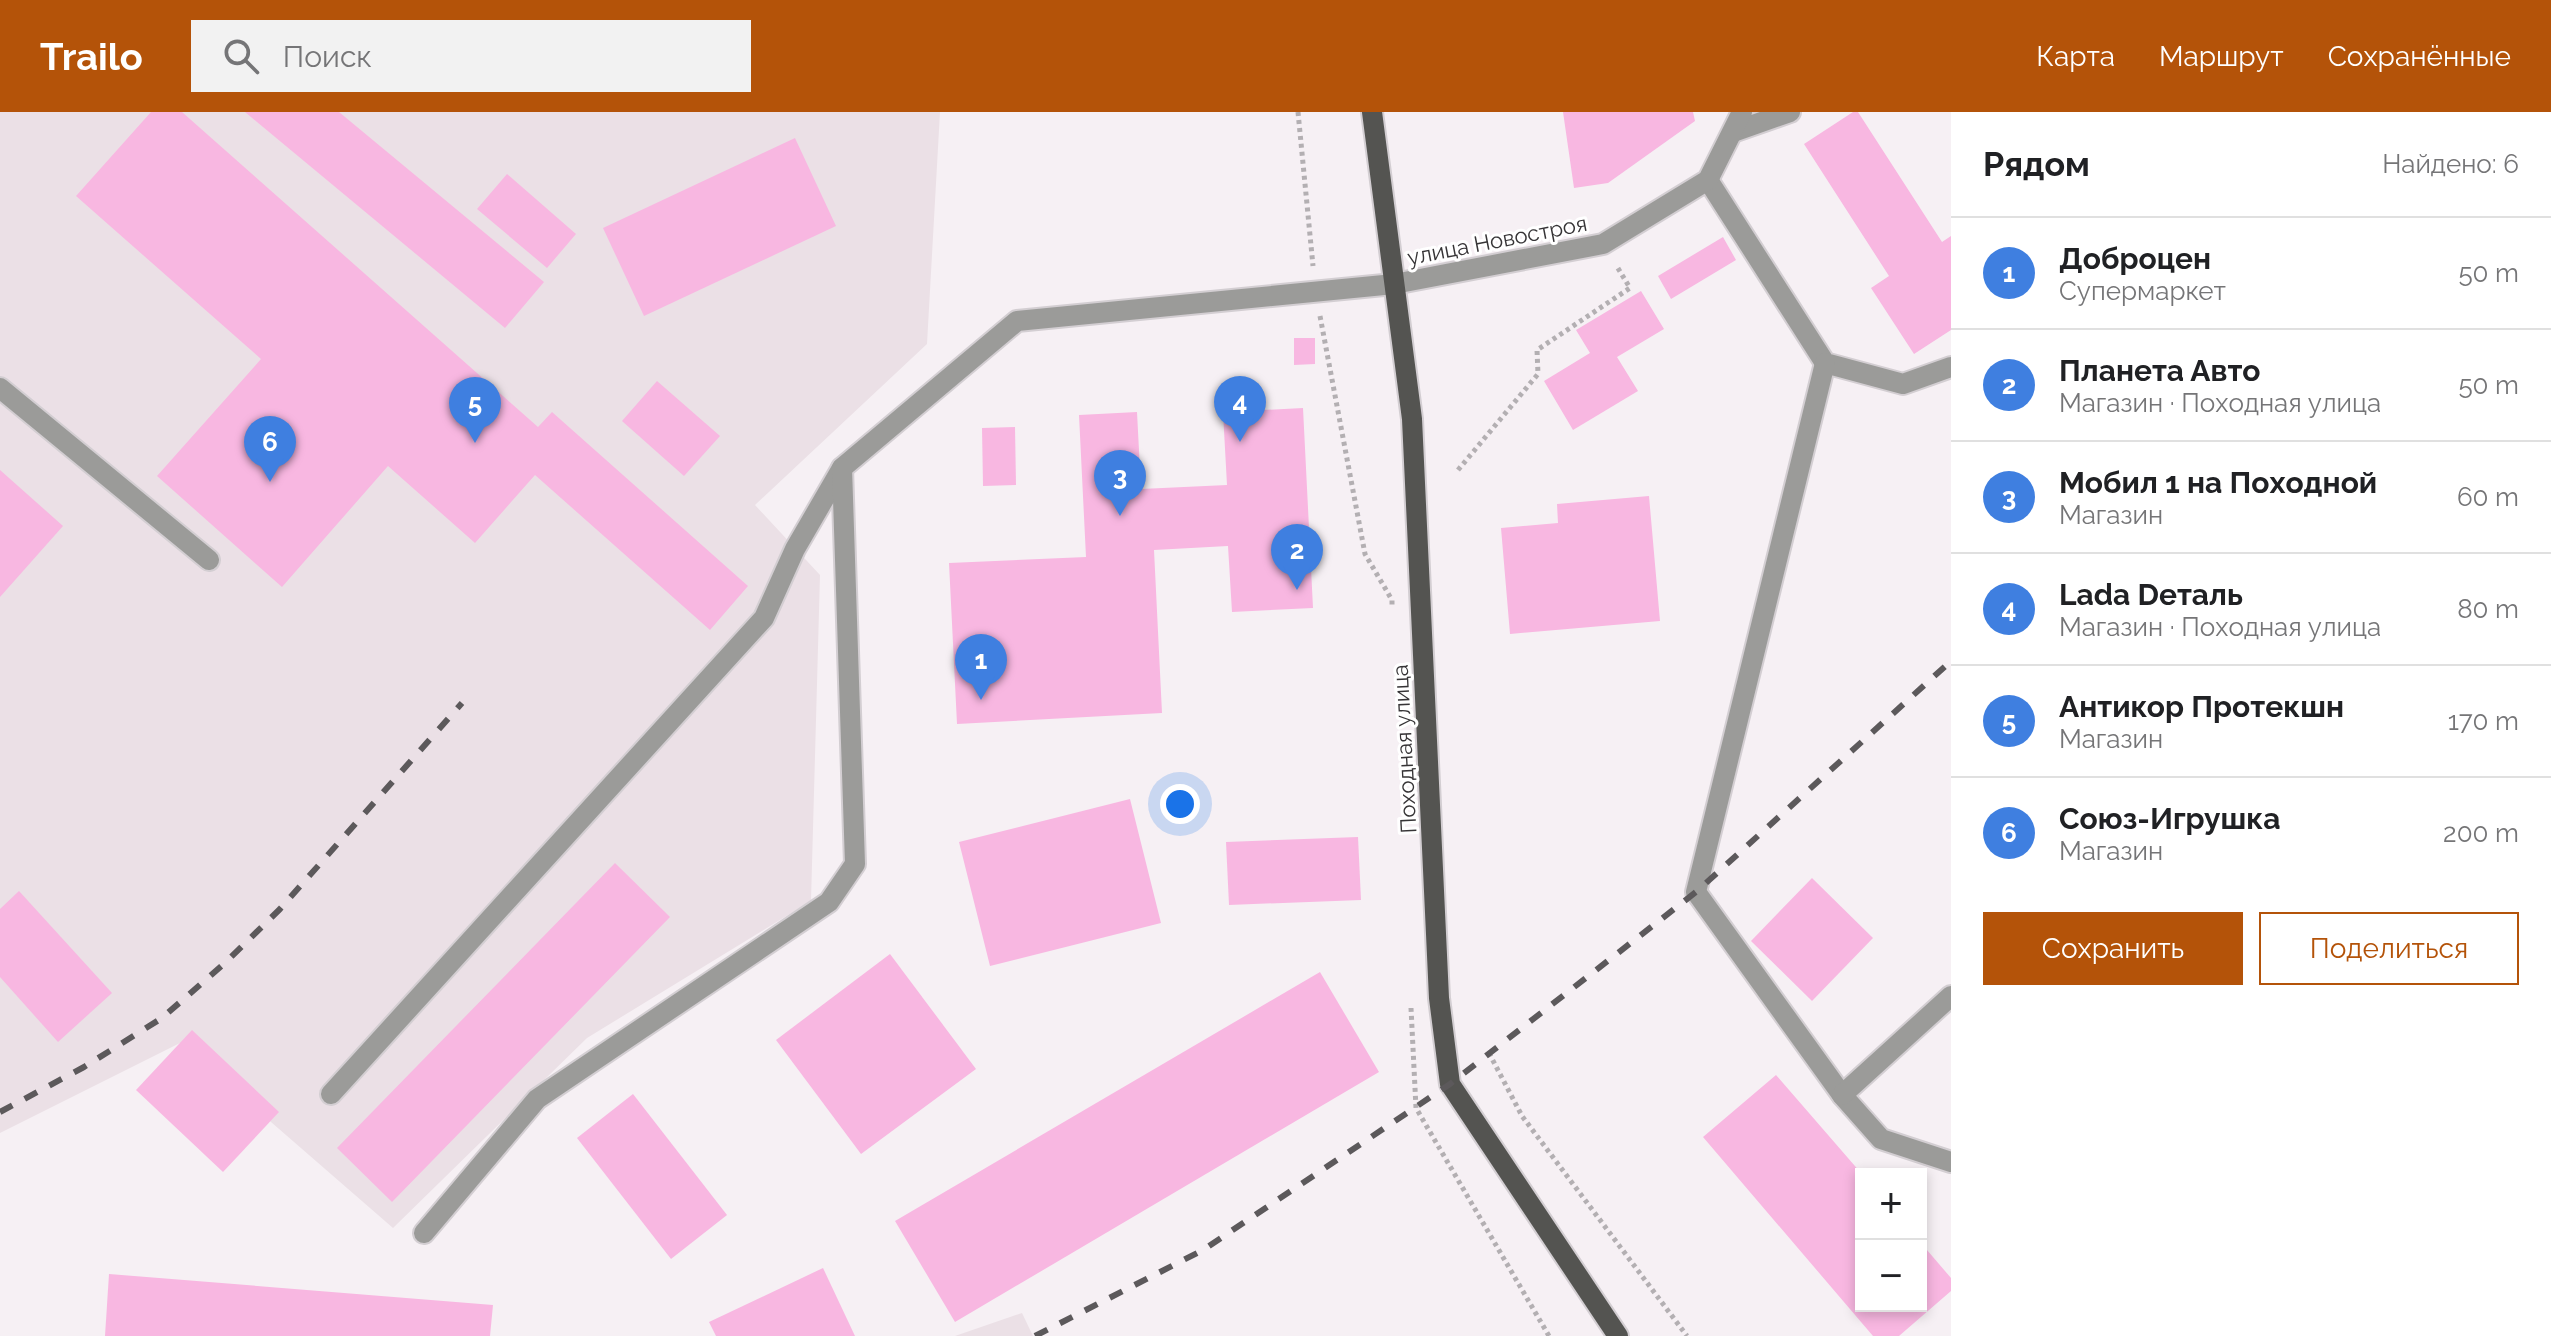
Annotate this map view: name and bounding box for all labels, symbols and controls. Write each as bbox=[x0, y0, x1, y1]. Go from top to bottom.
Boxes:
search box bbox=[191, 20, 751, 92]
text: Trailo bbox=[40, 34, 143, 79]
icon: search bbox=[219, 34, 263, 78]
text: Поиск bbox=[283, 39, 372, 74]
text: Карта bbox=[2036, 40, 2115, 73]
text: Маршрут bbox=[2159, 40, 2284, 73]
text: Сохранённые bbox=[2328, 40, 2511, 73]
text: Рядом bbox=[1983, 144, 2090, 184]
text: Найдено: 6 bbox=[2382, 149, 2519, 179]
street label: улица Новостроя bbox=[1405, 210, 1589, 270]
text: Доброцен bbox=[2059, 241, 2211, 276]
text: 1 bbox=[2003, 258, 2015, 288]
text: 50 m bbox=[2458, 258, 2519, 288]
text: Супермаркет bbox=[2059, 276, 2226, 306]
text: Планета Авто bbox=[2059, 353, 2261, 388]
text: 2 bbox=[2002, 370, 2016, 400]
text: 50 m bbox=[2458, 370, 2519, 400]
pin: 4 bbox=[1214, 376, 1266, 442]
pin: 5 bbox=[449, 377, 501, 443]
text: Магазин · Походная улица bbox=[2059, 388, 2381, 418]
pin: 6 bbox=[244, 416, 296, 482]
pin: 3 bbox=[1094, 450, 1146, 516]
text: Мобил 1 на Походной bbox=[2059, 465, 2377, 500]
text: 3 bbox=[2002, 482, 2016, 512]
text: 60 m bbox=[2457, 482, 2519, 512]
text: Магазин bbox=[2059, 500, 2163, 530]
pin: 2 bbox=[1271, 524, 1323, 590]
text: Lada Dеталь bbox=[2059, 577, 2243, 612]
text: 4 bbox=[2002, 594, 2016, 624]
text: 80 m bbox=[2457, 594, 2519, 624]
text: Магазин · Походная улица bbox=[2059, 612, 2381, 642]
pin: 1 bbox=[955, 634, 1007, 700]
street label: Походная улица bbox=[1387, 664, 1421, 834]
text: Антикор Протекшн bbox=[2059, 689, 2344, 724]
text: 5 bbox=[2002, 706, 2016, 736]
text: 170 m bbox=[2448, 706, 2519, 736]
text: Магазин bbox=[2059, 724, 2163, 754]
your location bbox=[1160, 784, 1200, 824]
text: Союз-Игрушка bbox=[2059, 801, 2281, 836]
text: 6 bbox=[2001, 818, 2017, 848]
text: 200 m bbox=[2443, 818, 2519, 848]
text: Магазин bbox=[2059, 836, 2163, 866]
button: Сохранить bbox=[1983, 912, 2243, 985]
button: Поделиться bbox=[2259, 912, 2519, 985]
map controls bbox=[1855, 1168, 1927, 1312]
button: + bbox=[1855, 1168, 1927, 1240]
button: − bbox=[1855, 1240, 1927, 1312]

